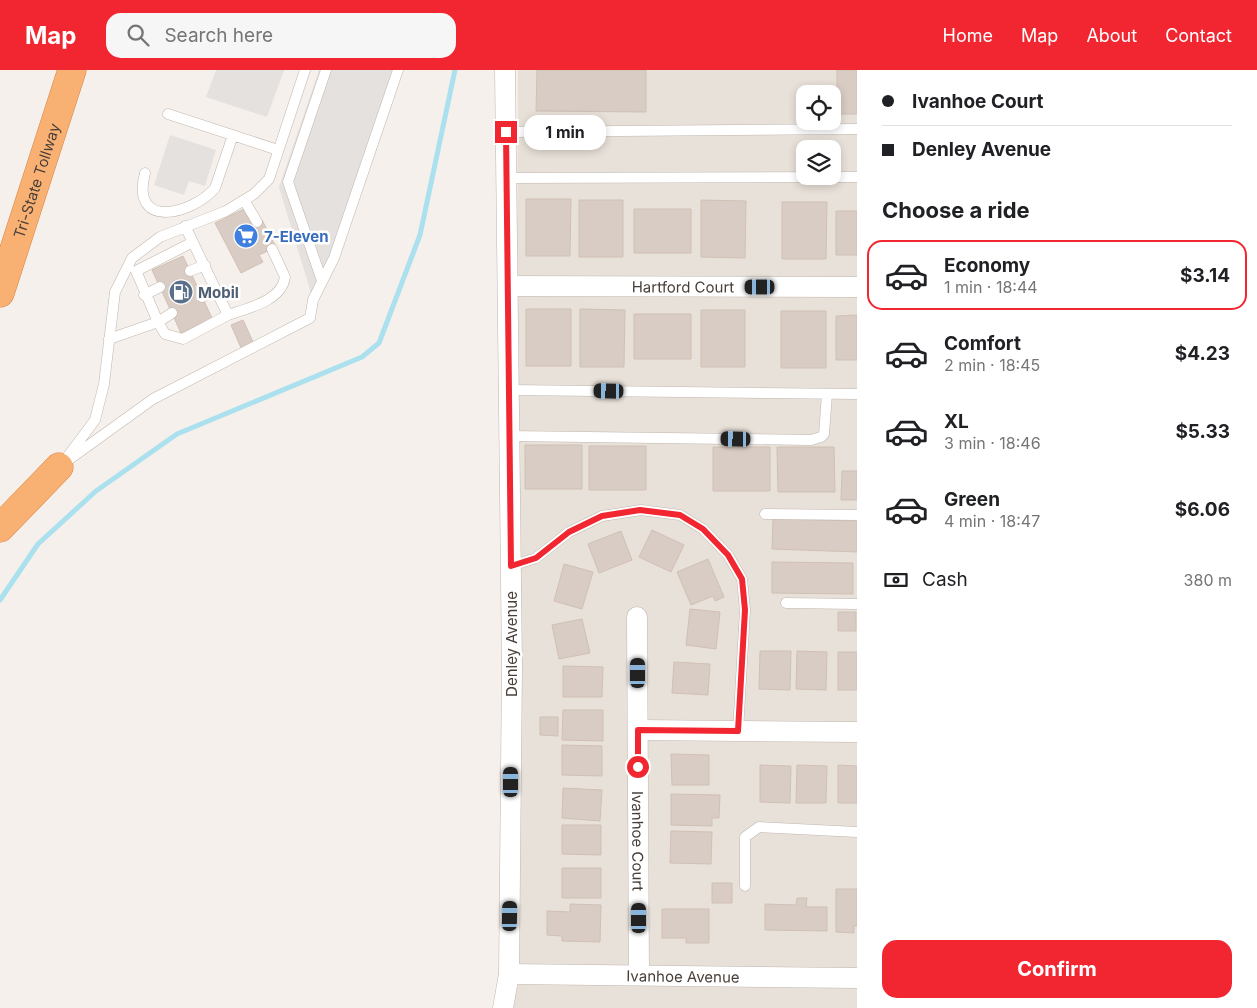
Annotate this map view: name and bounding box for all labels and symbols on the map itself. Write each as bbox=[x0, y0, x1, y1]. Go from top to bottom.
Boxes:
callout: 1 min bbox=[524, 114, 606, 150]
street label: Tri-State Tollway bbox=[9, 120, 64, 241]
route end bbox=[495, 121, 517, 143]
supermarket icon: 7-Eleven bbox=[233, 223, 259, 249]
place label: 7-Eleven bbox=[264, 227, 329, 246]
street label: Hartford Court bbox=[632, 277, 734, 296]
fuel station icon: Mobil bbox=[168, 279, 194, 305]
car bbox=[745, 280, 775, 295]
place label: Mobil bbox=[198, 283, 239, 302]
car bbox=[593, 383, 624, 399]
car bbox=[720, 431, 751, 447]
street label: Denley Avenue bbox=[502, 591, 521, 697]
car bbox=[630, 658, 645, 688]
route start bbox=[627, 756, 649, 778]
car bbox=[503, 767, 518, 797]
street label: Ivanhoe Court bbox=[628, 791, 648, 891]
car bbox=[502, 901, 517, 931]
car bbox=[631, 903, 646, 933]
street label: Ivanhoe Avenue bbox=[626, 966, 740, 986]

